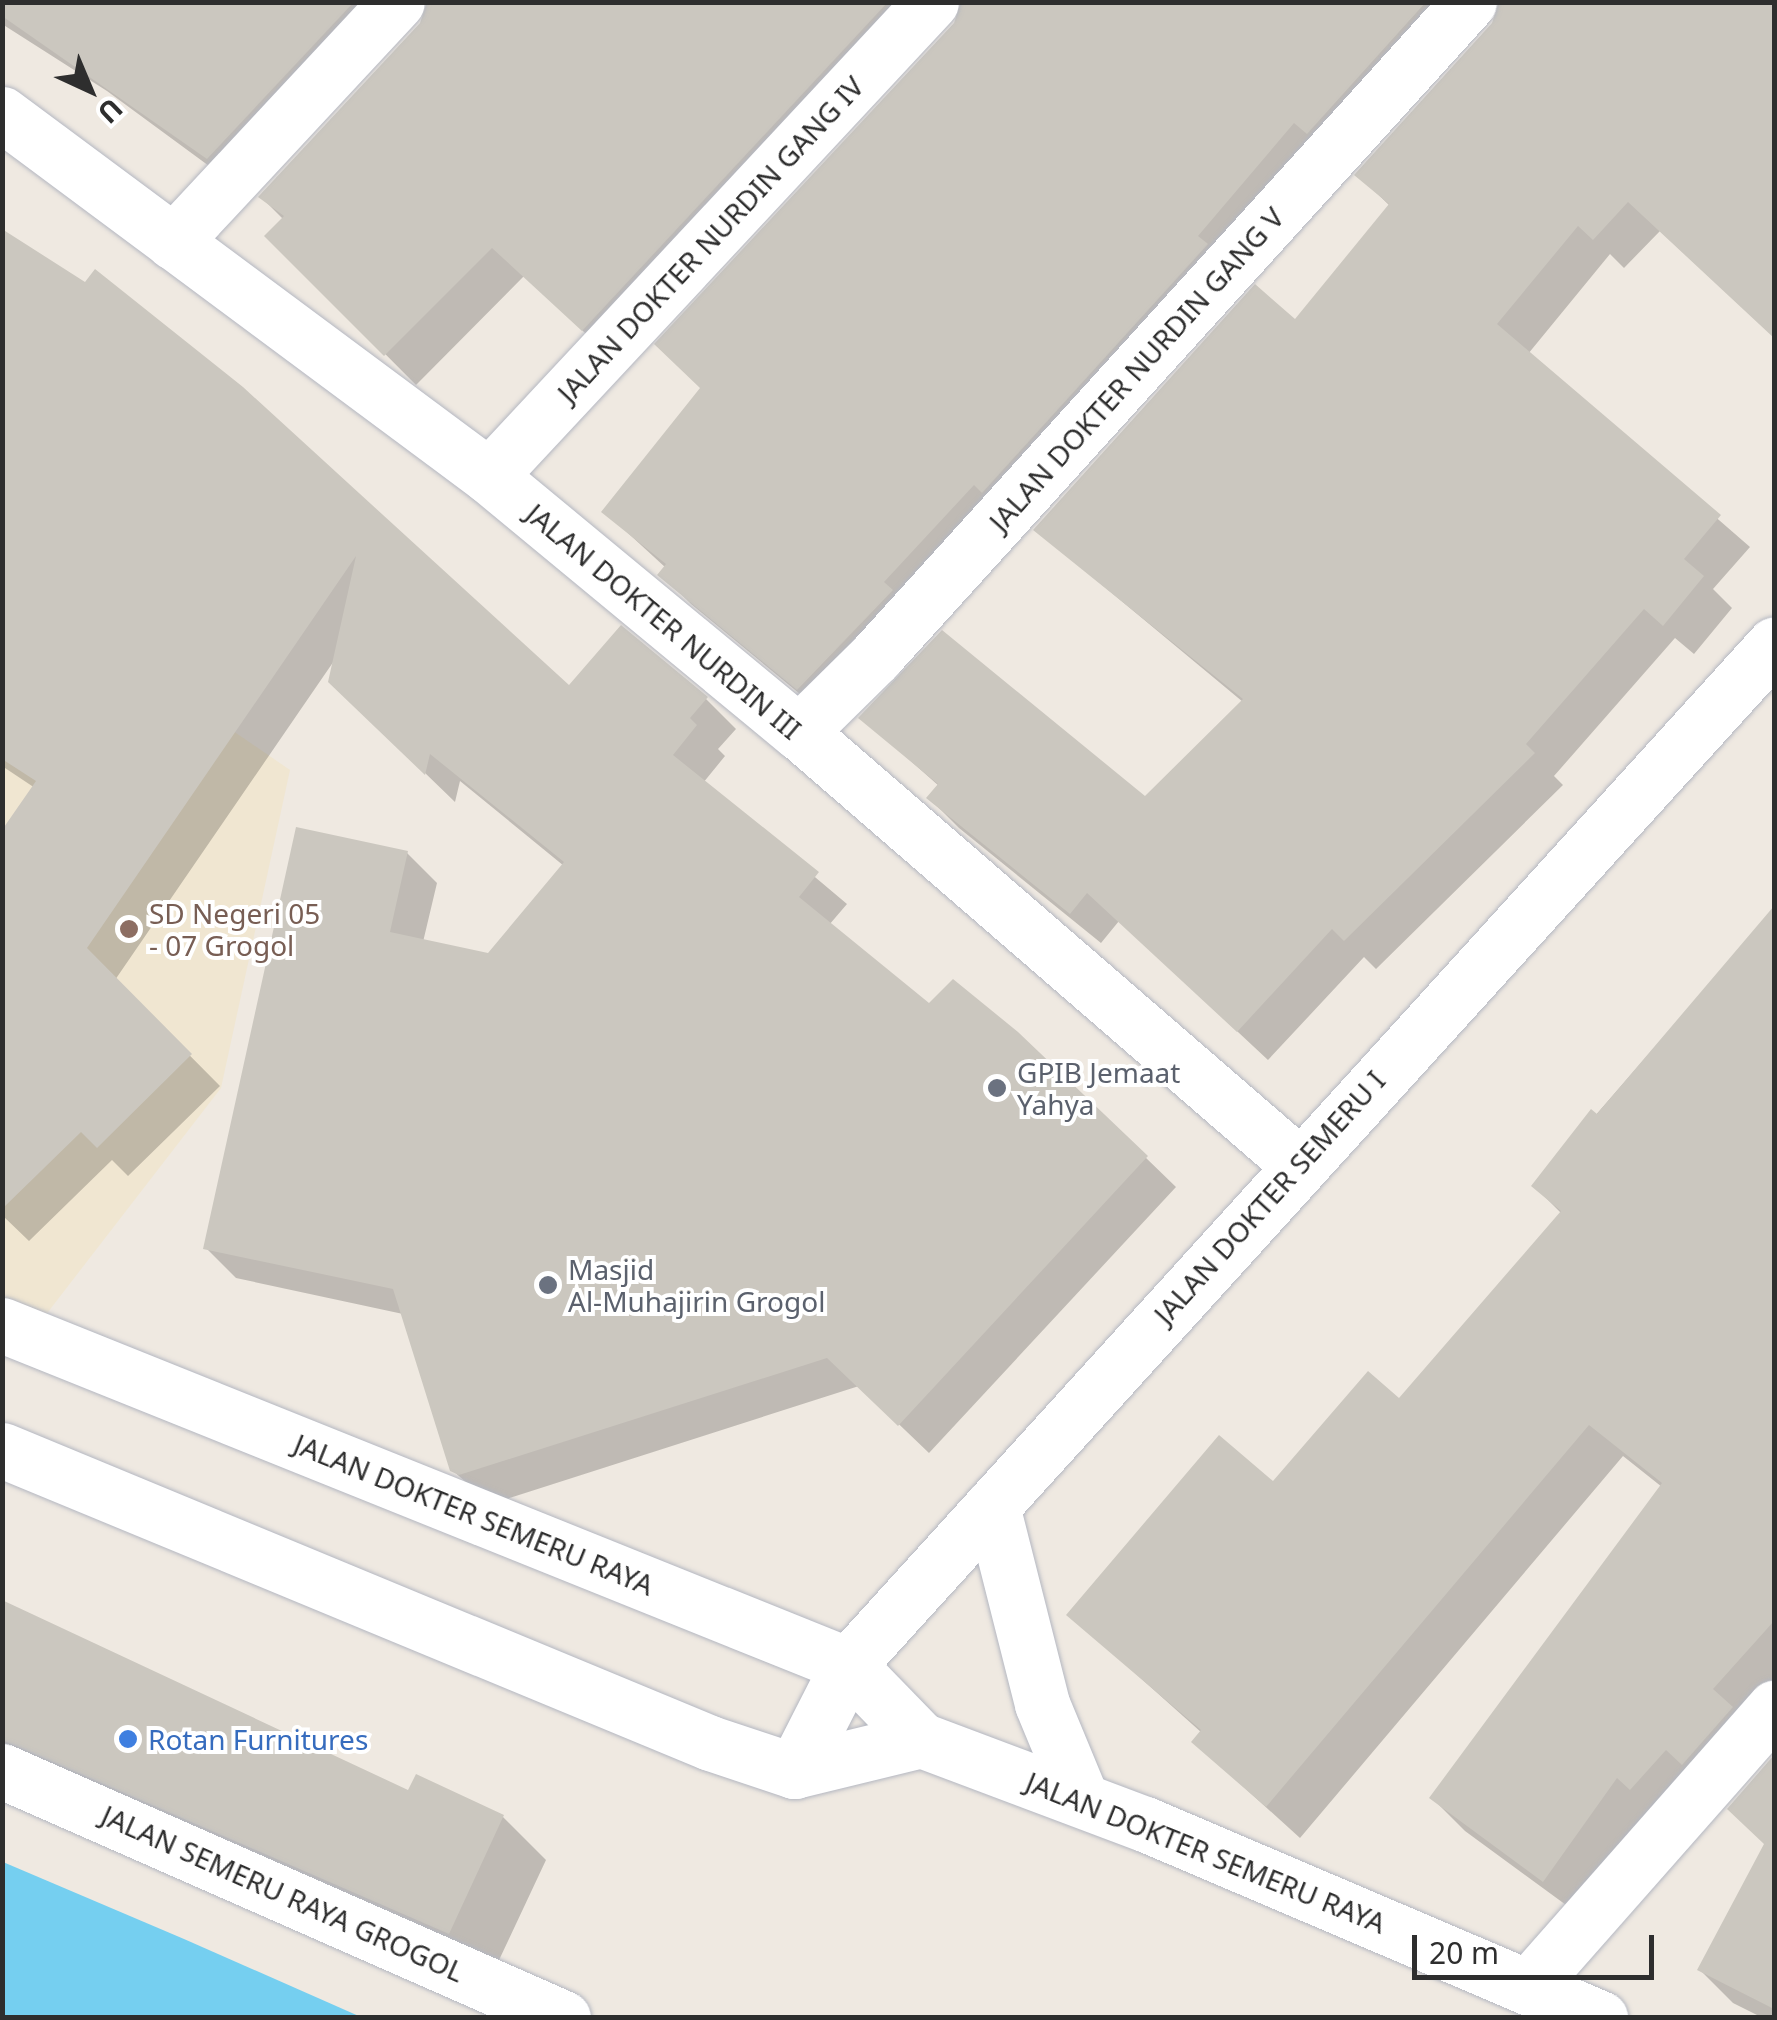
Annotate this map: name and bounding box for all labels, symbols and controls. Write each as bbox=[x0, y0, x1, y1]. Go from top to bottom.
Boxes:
north arrow bbox=[40, 40, 140, 140]
street label: JALAN DOKTER NURDIN GANG IV bbox=[550, 69, 870, 409]
text: U bbox=[90, 91, 132, 133]
street label: JALAN DOKTER NURDIN GANG V bbox=[982, 200, 1290, 538]
street label: JALAN DOKTER NURDIN III bbox=[520, 496, 808, 746]
place label: SD Negeri 05 - 07 Grogol bbox=[149, 896, 320, 962]
marker: SD Negeri 05 - 07 Grogol bbox=[118, 918, 140, 940]
place label: GPIB Jemaat Yahya bbox=[1017, 1055, 1180, 1121]
street label: JALAN DOKTER SEMERU I bbox=[1147, 1064, 1391, 1330]
marker: GPIB Jemaat Yahya bbox=[986, 1077, 1008, 1099]
place label: Masjid Al-Muhajirin Grogol bbox=[568, 1252, 825, 1318]
marker: Masjid Al-Muhajirin Grogol bbox=[537, 1274, 559, 1296]
street label: JALAN DOKTER SEMERU RAYA bbox=[289, 1426, 659, 1602]
place label: Rotan Furnitures bbox=[148, 1722, 368, 1756]
marker: Rotan Furnitures bbox=[117, 1728, 139, 1750]
street label: JALAN DOKTER SEMERU RAYA bbox=[1021, 1764, 1391, 1940]
street label: JALAN SEMERU RAYA GROGOL bbox=[97, 1798, 469, 1988]
scale bar bbox=[1417, 1915, 1660, 1977]
text: 20 m bbox=[1429, 1932, 1499, 1973]

